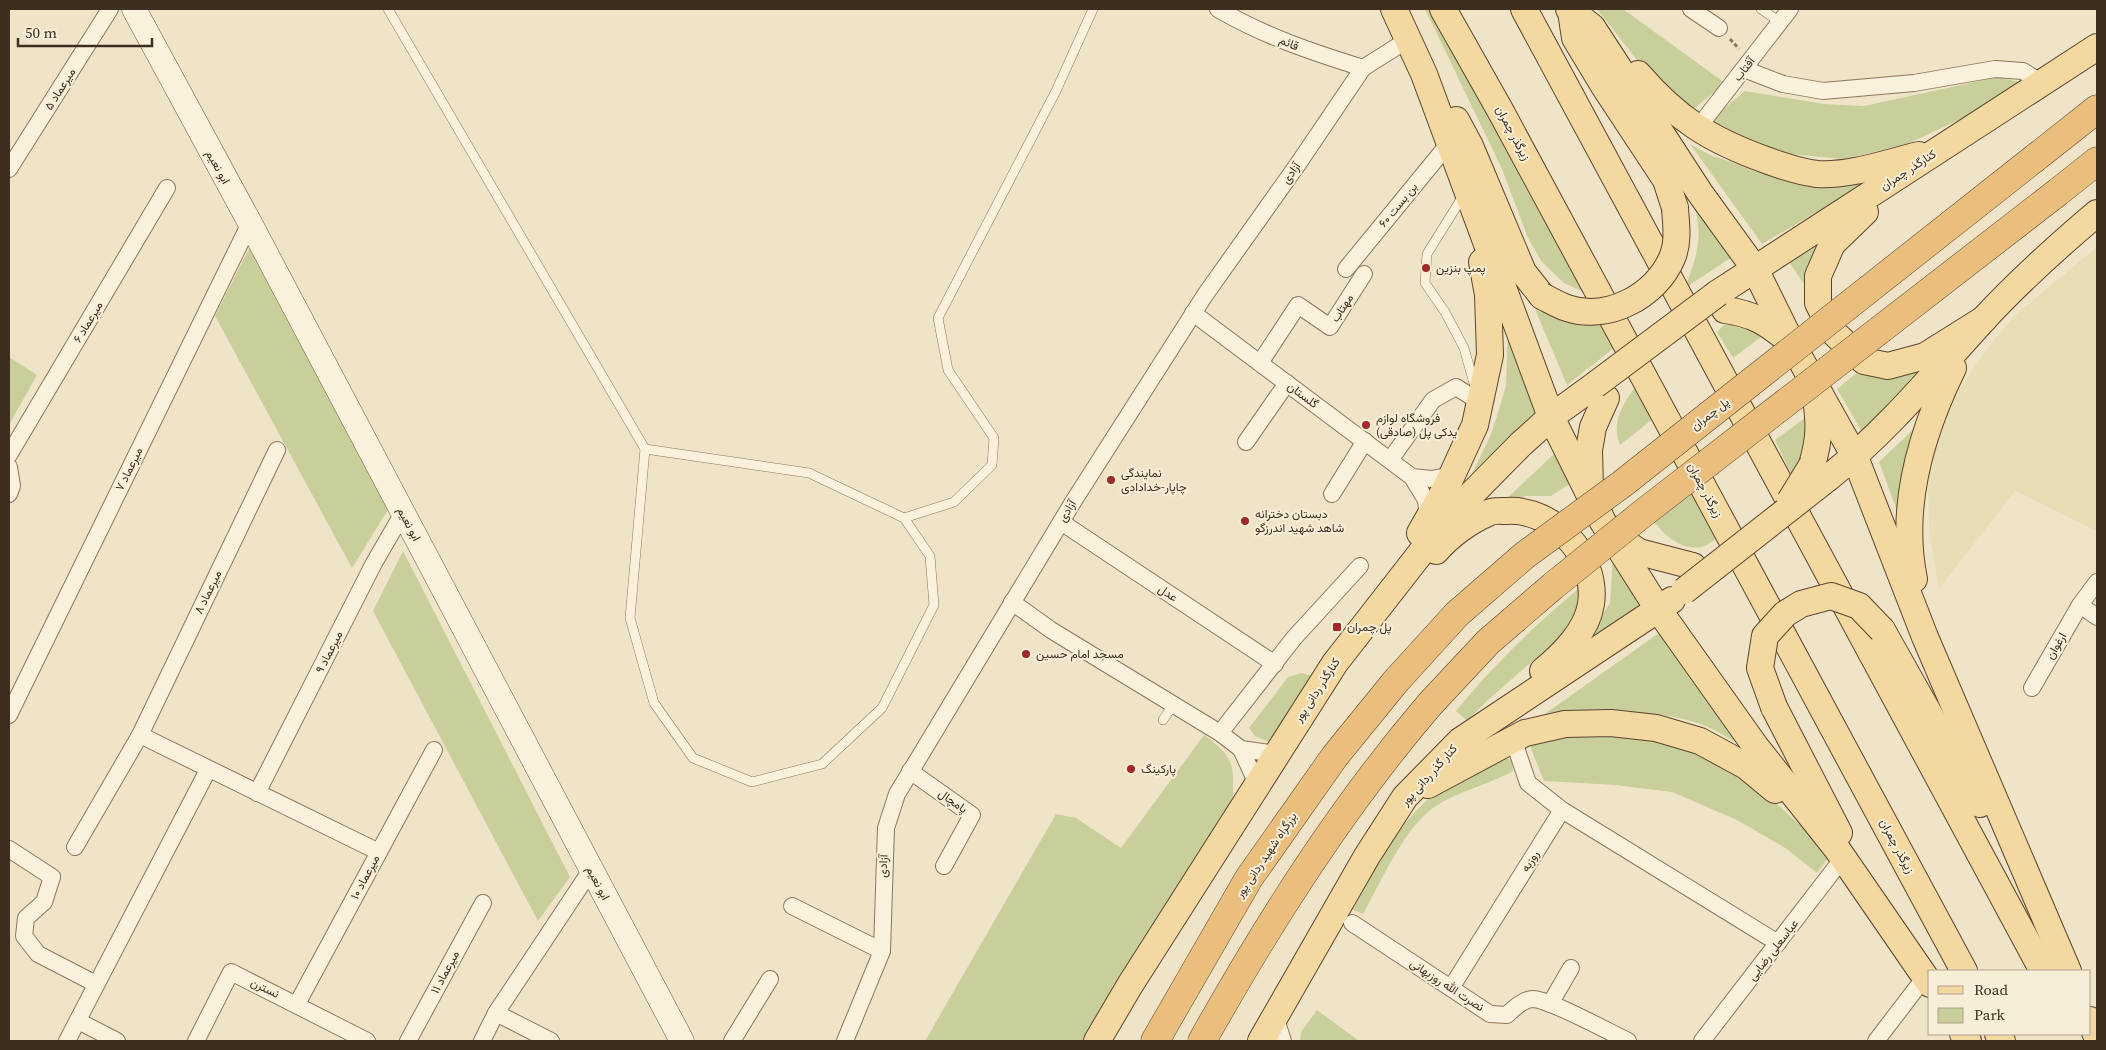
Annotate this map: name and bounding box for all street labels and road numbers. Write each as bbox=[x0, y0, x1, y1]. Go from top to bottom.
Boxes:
street label: قائم bbox=[1277, 32, 1301, 54]
street label: آفتاب bbox=[1730, 53, 1759, 84]
street label: میرعماد ۵ bbox=[41, 65, 79, 113]
street label: زیرگذر چمران bbox=[1492, 103, 1534, 163]
street label: کنارگذر چمران bbox=[1877, 146, 1939, 194]
street label: ابو نعیم bbox=[202, 147, 234, 187]
street label: آزادی bbox=[1278, 158, 1305, 187]
street label: بن بست ۶۰ bbox=[1375, 179, 1421, 231]
street label: مهتاب bbox=[1327, 291, 1357, 325]
street label: میرعماد ۶ bbox=[69, 298, 107, 346]
street label: گلستان bbox=[1284, 378, 1322, 412]
street label: پل چمران bbox=[1687, 394, 1733, 434]
street label: میرعماد ۷ bbox=[112, 444, 146, 494]
street label: زیرگذر چمران bbox=[1684, 460, 1726, 520]
street label: آزادی bbox=[1054, 496, 1080, 525]
street label: ابو نعیم bbox=[393, 504, 425, 544]
street label: میرعماد ۸ bbox=[191, 567, 225, 617]
street label: عدل bbox=[1155, 581, 1181, 605]
street label: میرعماد ۹ bbox=[312, 628, 346, 676]
street label: ارغوان bbox=[2042, 630, 2070, 662]
street label: کنارگذر ردانی پور bbox=[1290, 655, 1344, 726]
street label: کنار گذر ردانی پور bbox=[1396, 741, 1461, 810]
street label: پامچال bbox=[935, 785, 971, 817]
street label: بزرگراه شهید ردانی پور bbox=[1231, 809, 1301, 902]
street label: زیرگذر چمران bbox=[1876, 816, 1918, 876]
street label: روزبه bbox=[1517, 847, 1543, 875]
street label: میرعماد ۱۰ bbox=[347, 852, 383, 902]
street label: آزادی bbox=[874, 853, 892, 878]
street label: ابو نعیم bbox=[582, 863, 614, 903]
street label: عباسعلی رضایی bbox=[1744, 916, 1802, 984]
street label: میرعماد ۱۱ bbox=[427, 948, 463, 996]
street label: نصرت الله روزبهانی bbox=[1407, 955, 1487, 1015]
street label: نسترن bbox=[248, 974, 282, 1002]

